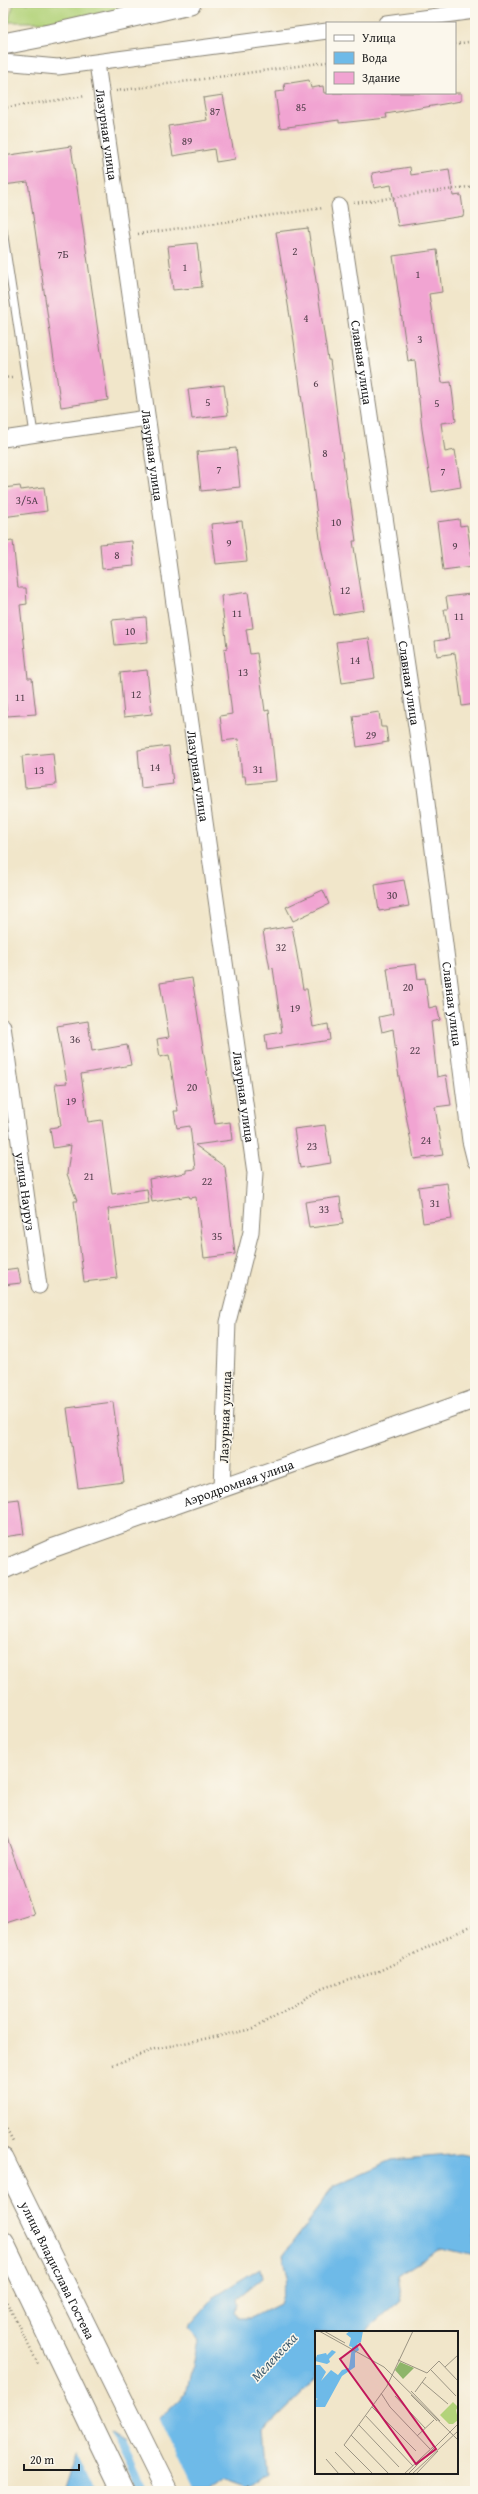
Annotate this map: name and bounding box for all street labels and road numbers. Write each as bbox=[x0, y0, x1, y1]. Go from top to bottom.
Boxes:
street label: Лазурная улица bbox=[91, 87, 123, 182]
street label: Славная улица bbox=[347, 319, 378, 407]
street label: Лазурная улица bbox=[137, 408, 169, 503]
street label: Славная улица bbox=[394, 639, 425, 727]
street label: Лазурная улица bbox=[183, 729, 214, 824]
street label: Славная улица bbox=[438, 961, 467, 1048]
street label: Лазурная улица bbox=[228, 1050, 260, 1144]
street label: улица Науруз bbox=[11, 1150, 41, 1232]
street label: Лазурная улица bbox=[214, 1370, 236, 1463]
street label: Аэродромная улица bbox=[180, 1454, 297, 1511]
street label: улица Владислава Гостева bbox=[15, 2197, 100, 2343]

